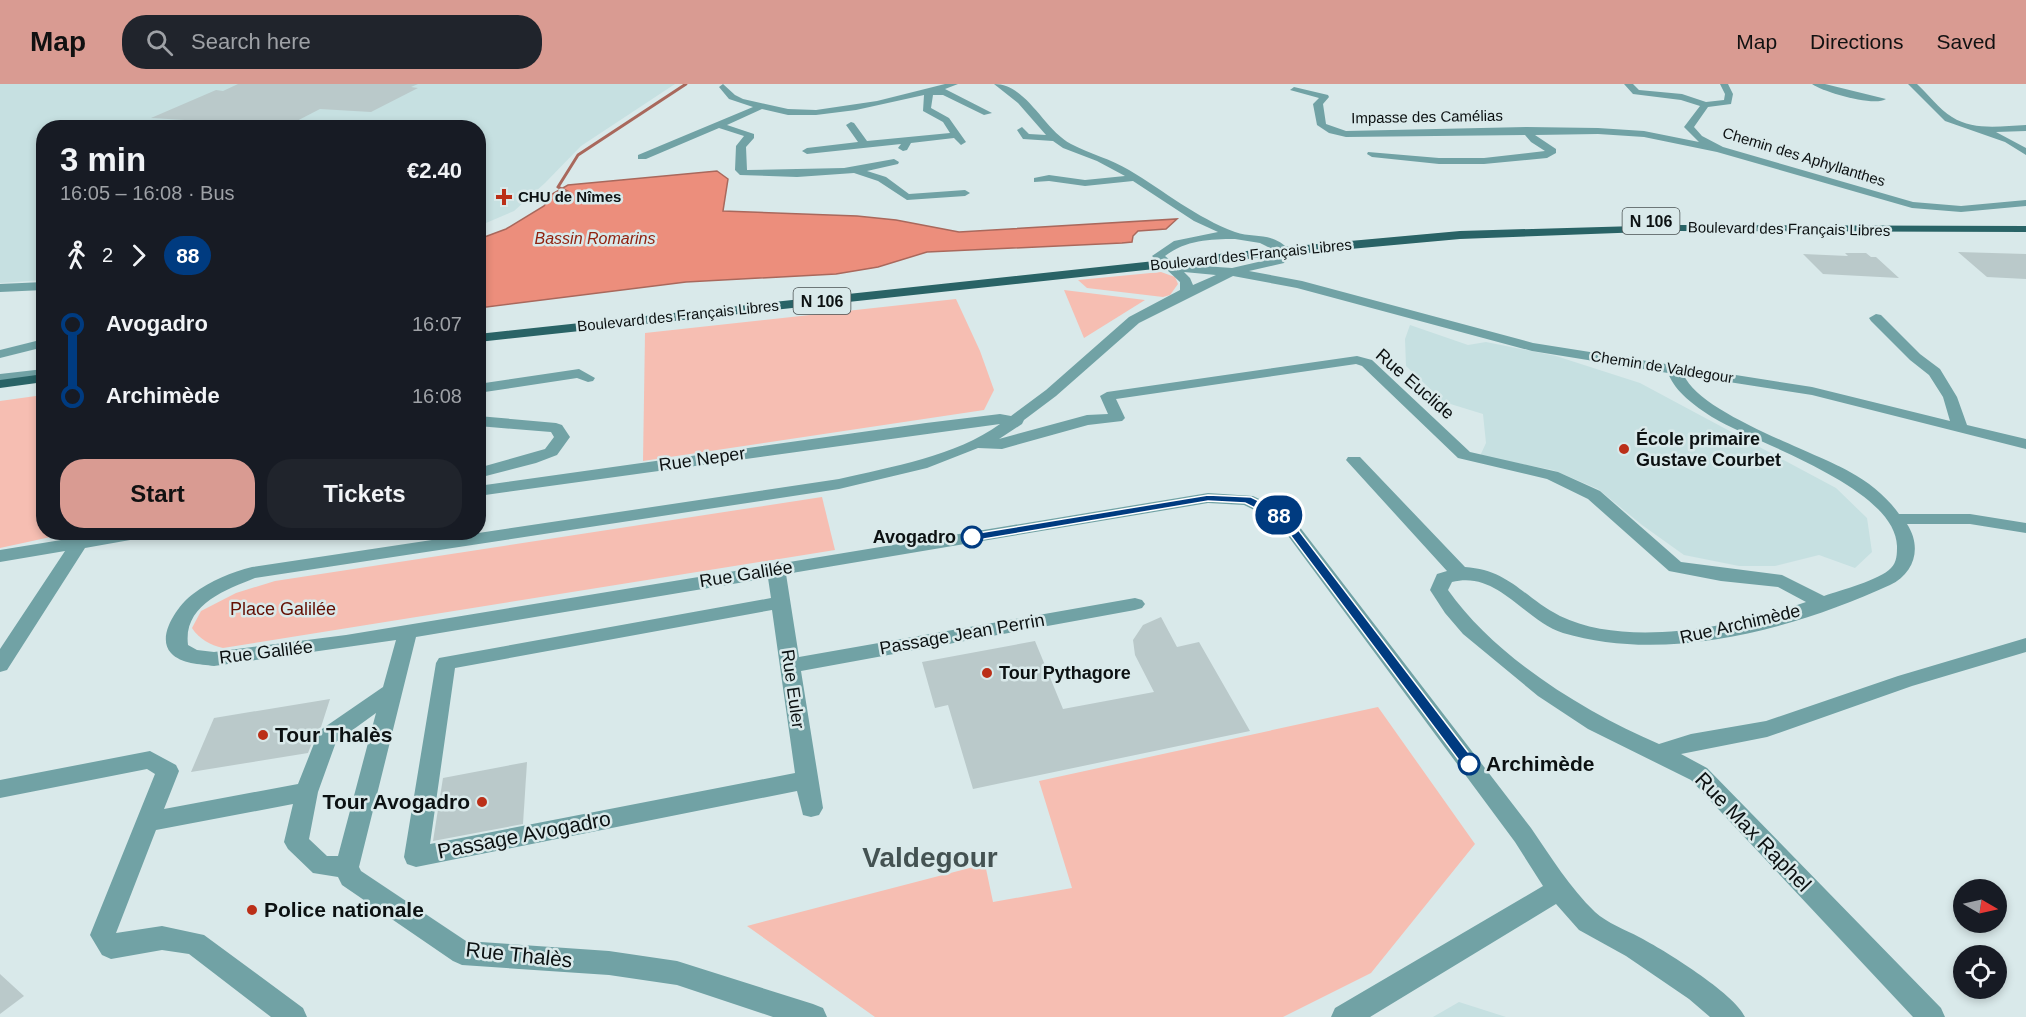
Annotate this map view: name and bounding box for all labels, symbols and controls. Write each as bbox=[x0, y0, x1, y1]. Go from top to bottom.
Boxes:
search box bbox=[122, 15, 542, 69]
text: Map bbox=[30, 26, 86, 57]
icon: search bbox=[143, 26, 176, 59]
text: Search here bbox=[191, 29, 311, 54]
text: Map bbox=[1736, 30, 1777, 53]
text: Directions bbox=[1810, 30, 1903, 53]
text: Saved bbox=[1936, 30, 1996, 53]
street label: Impasse des Camélias bbox=[1351, 107, 1503, 126]
street label: Chemin des Aphyllanthes bbox=[1721, 124, 1888, 189]
text: 3 min bbox=[60, 141, 146, 178]
text: €2.40 bbox=[407, 158, 462, 183]
text: 16:05 – 16:08 · Bus bbox=[60, 182, 235, 204]
marker: CHU de Nîmes bbox=[495, 188, 513, 206]
place label: CHU de Nîmes bbox=[518, 188, 621, 205]
road number: N 106 bbox=[1622, 208, 1680, 234]
street label: Boulevard des Français Libres bbox=[1688, 218, 1890, 239]
water label: Bassin Romarins bbox=[535, 230, 655, 247]
street label: Boulevard des Français Libres bbox=[1149, 235, 1353, 274]
icon: walk bbox=[60, 239, 93, 272]
icon: forward bbox=[122, 239, 155, 272]
text: 2 bbox=[102, 244, 113, 266]
text: 88 bbox=[176, 244, 199, 267]
road number: N 106 bbox=[794, 288, 850, 314]
street label: Boulevard des Français Libres bbox=[576, 296, 780, 335]
text: Avogadro bbox=[106, 311, 208, 336]
text: 16:07 bbox=[412, 313, 462, 335]
street label: Rue Euclide bbox=[1372, 345, 1458, 423]
street label: Chemin de Valdegour bbox=[1590, 347, 1735, 386]
text: Archimède bbox=[106, 383, 220, 408]
text: 16:08 bbox=[412, 385, 462, 407]
place label: École primaire Gustave Courbet bbox=[1636, 428, 1781, 470]
marker: École primaire Gustave Courbet bbox=[1617, 442, 1631, 456]
street label: Rue Neper bbox=[658, 443, 746, 475]
button: Start bbox=[60, 459, 255, 528]
button: Tickets bbox=[267, 459, 462, 528]
line badge: 88 bbox=[1252, 496, 1306, 534]
text: 88 bbox=[1267, 504, 1291, 527]
marker: Avogadro bbox=[961, 526, 983, 548]
place label: Avogadro bbox=[873, 527, 956, 547]
street label: Rue Galilée bbox=[698, 557, 794, 591]
park label: Place Galilée bbox=[230, 599, 336, 619]
street label: Rue Archimède bbox=[1678, 600, 1802, 648]
street label: Passage Jean Perrin bbox=[878, 610, 1046, 658]
street label: Rue Galilée bbox=[218, 636, 314, 668]
street label: Rue Euler bbox=[778, 648, 808, 730]
place label: Tour Pythagore bbox=[999, 663, 1131, 683]
marker: Tour Pythagore bbox=[980, 666, 994, 680]
place label: Tour Thalès bbox=[275, 723, 392, 746]
marker: Tour Thalès bbox=[256, 728, 270, 742]
place label: Archimède bbox=[1486, 752, 1595, 775]
marker: Archimède bbox=[1458, 753, 1480, 775]
street label: Rue Max Raphel bbox=[1691, 767, 1816, 896]
place label: Tour Avogadro bbox=[323, 790, 470, 813]
marker: Tour Avogadro bbox=[475, 795, 489, 809]
street label: Passage Avogadro bbox=[435, 806, 612, 863]
district label: Valdegour bbox=[862, 842, 998, 873]
north arrow bbox=[1953, 879, 2007, 933]
map controls bbox=[1953, 879, 2007, 999]
place label: Police nationale bbox=[264, 898, 424, 921]
marker: Police nationale bbox=[245, 903, 259, 917]
street label: Rue Thalès bbox=[465, 937, 573, 972]
button: locate bbox=[1953, 945, 2007, 999]

